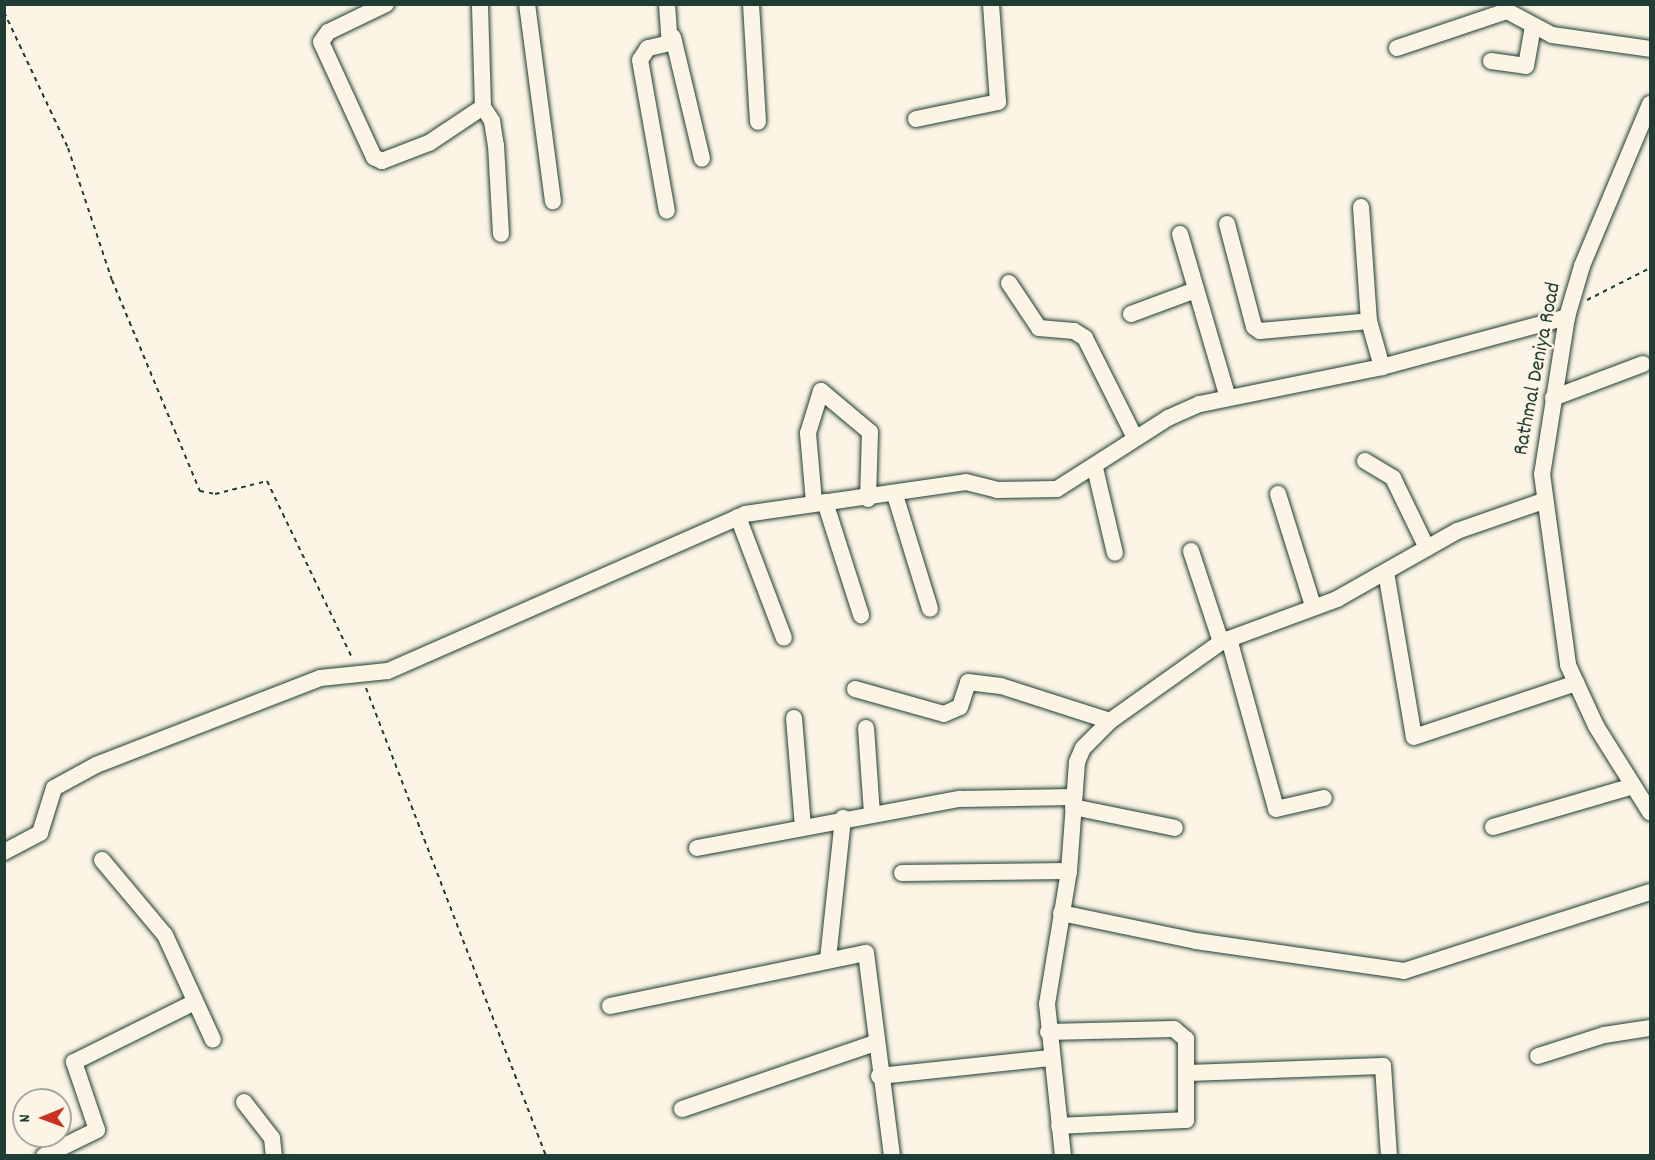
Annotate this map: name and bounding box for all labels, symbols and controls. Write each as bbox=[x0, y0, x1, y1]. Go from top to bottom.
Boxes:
street label: Rathmal Deniya Road bbox=[1508, 280, 1568, 458]
north arrow bbox=[12, 1088, 72, 1148]
text: N bbox=[14, 1114, 37, 1122]

